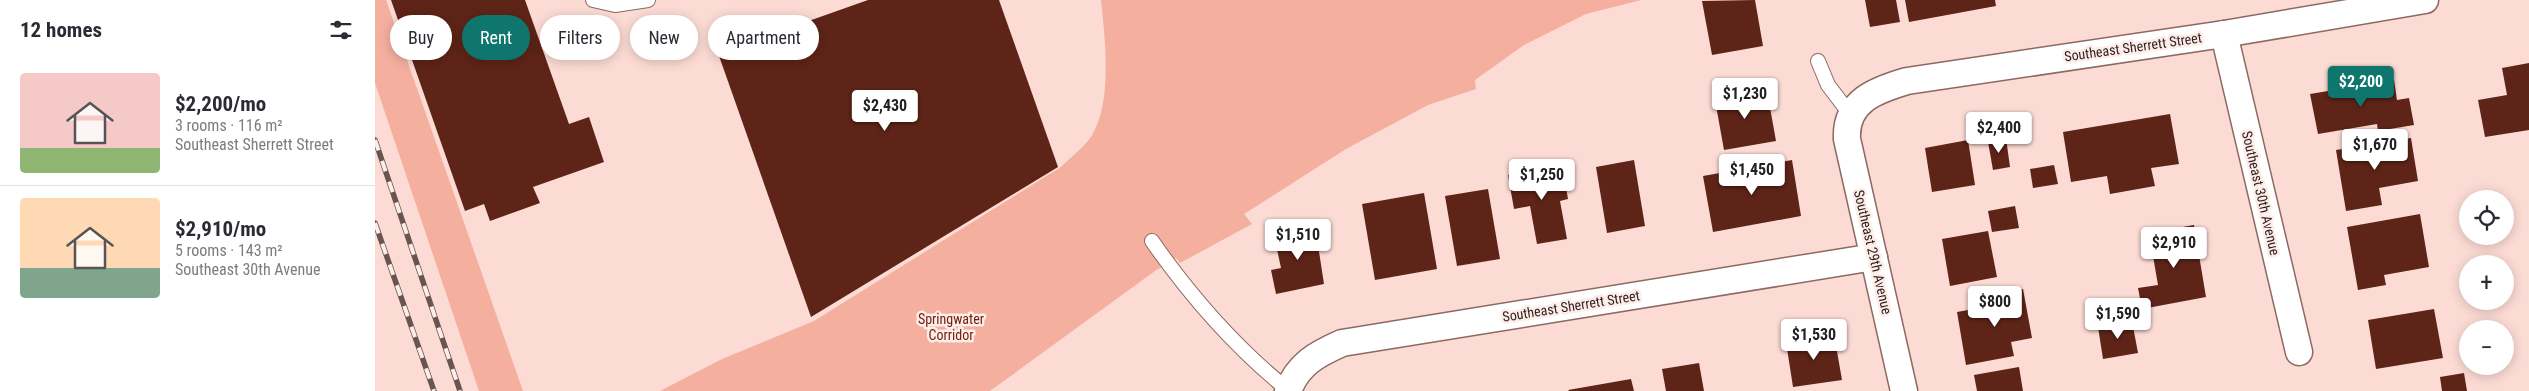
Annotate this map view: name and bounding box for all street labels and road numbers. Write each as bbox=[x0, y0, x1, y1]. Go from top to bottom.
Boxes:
street label: Southeast Sherrett Street bbox=[2063, 29, 2203, 65]
street label: Southeast 30th Avenue bbox=[2239, 129, 2283, 257]
street label: Southeast 29th Avenue bbox=[1851, 188, 1895, 316]
street label: Southeast Sherrett Street bbox=[1501, 287, 1641, 325]

